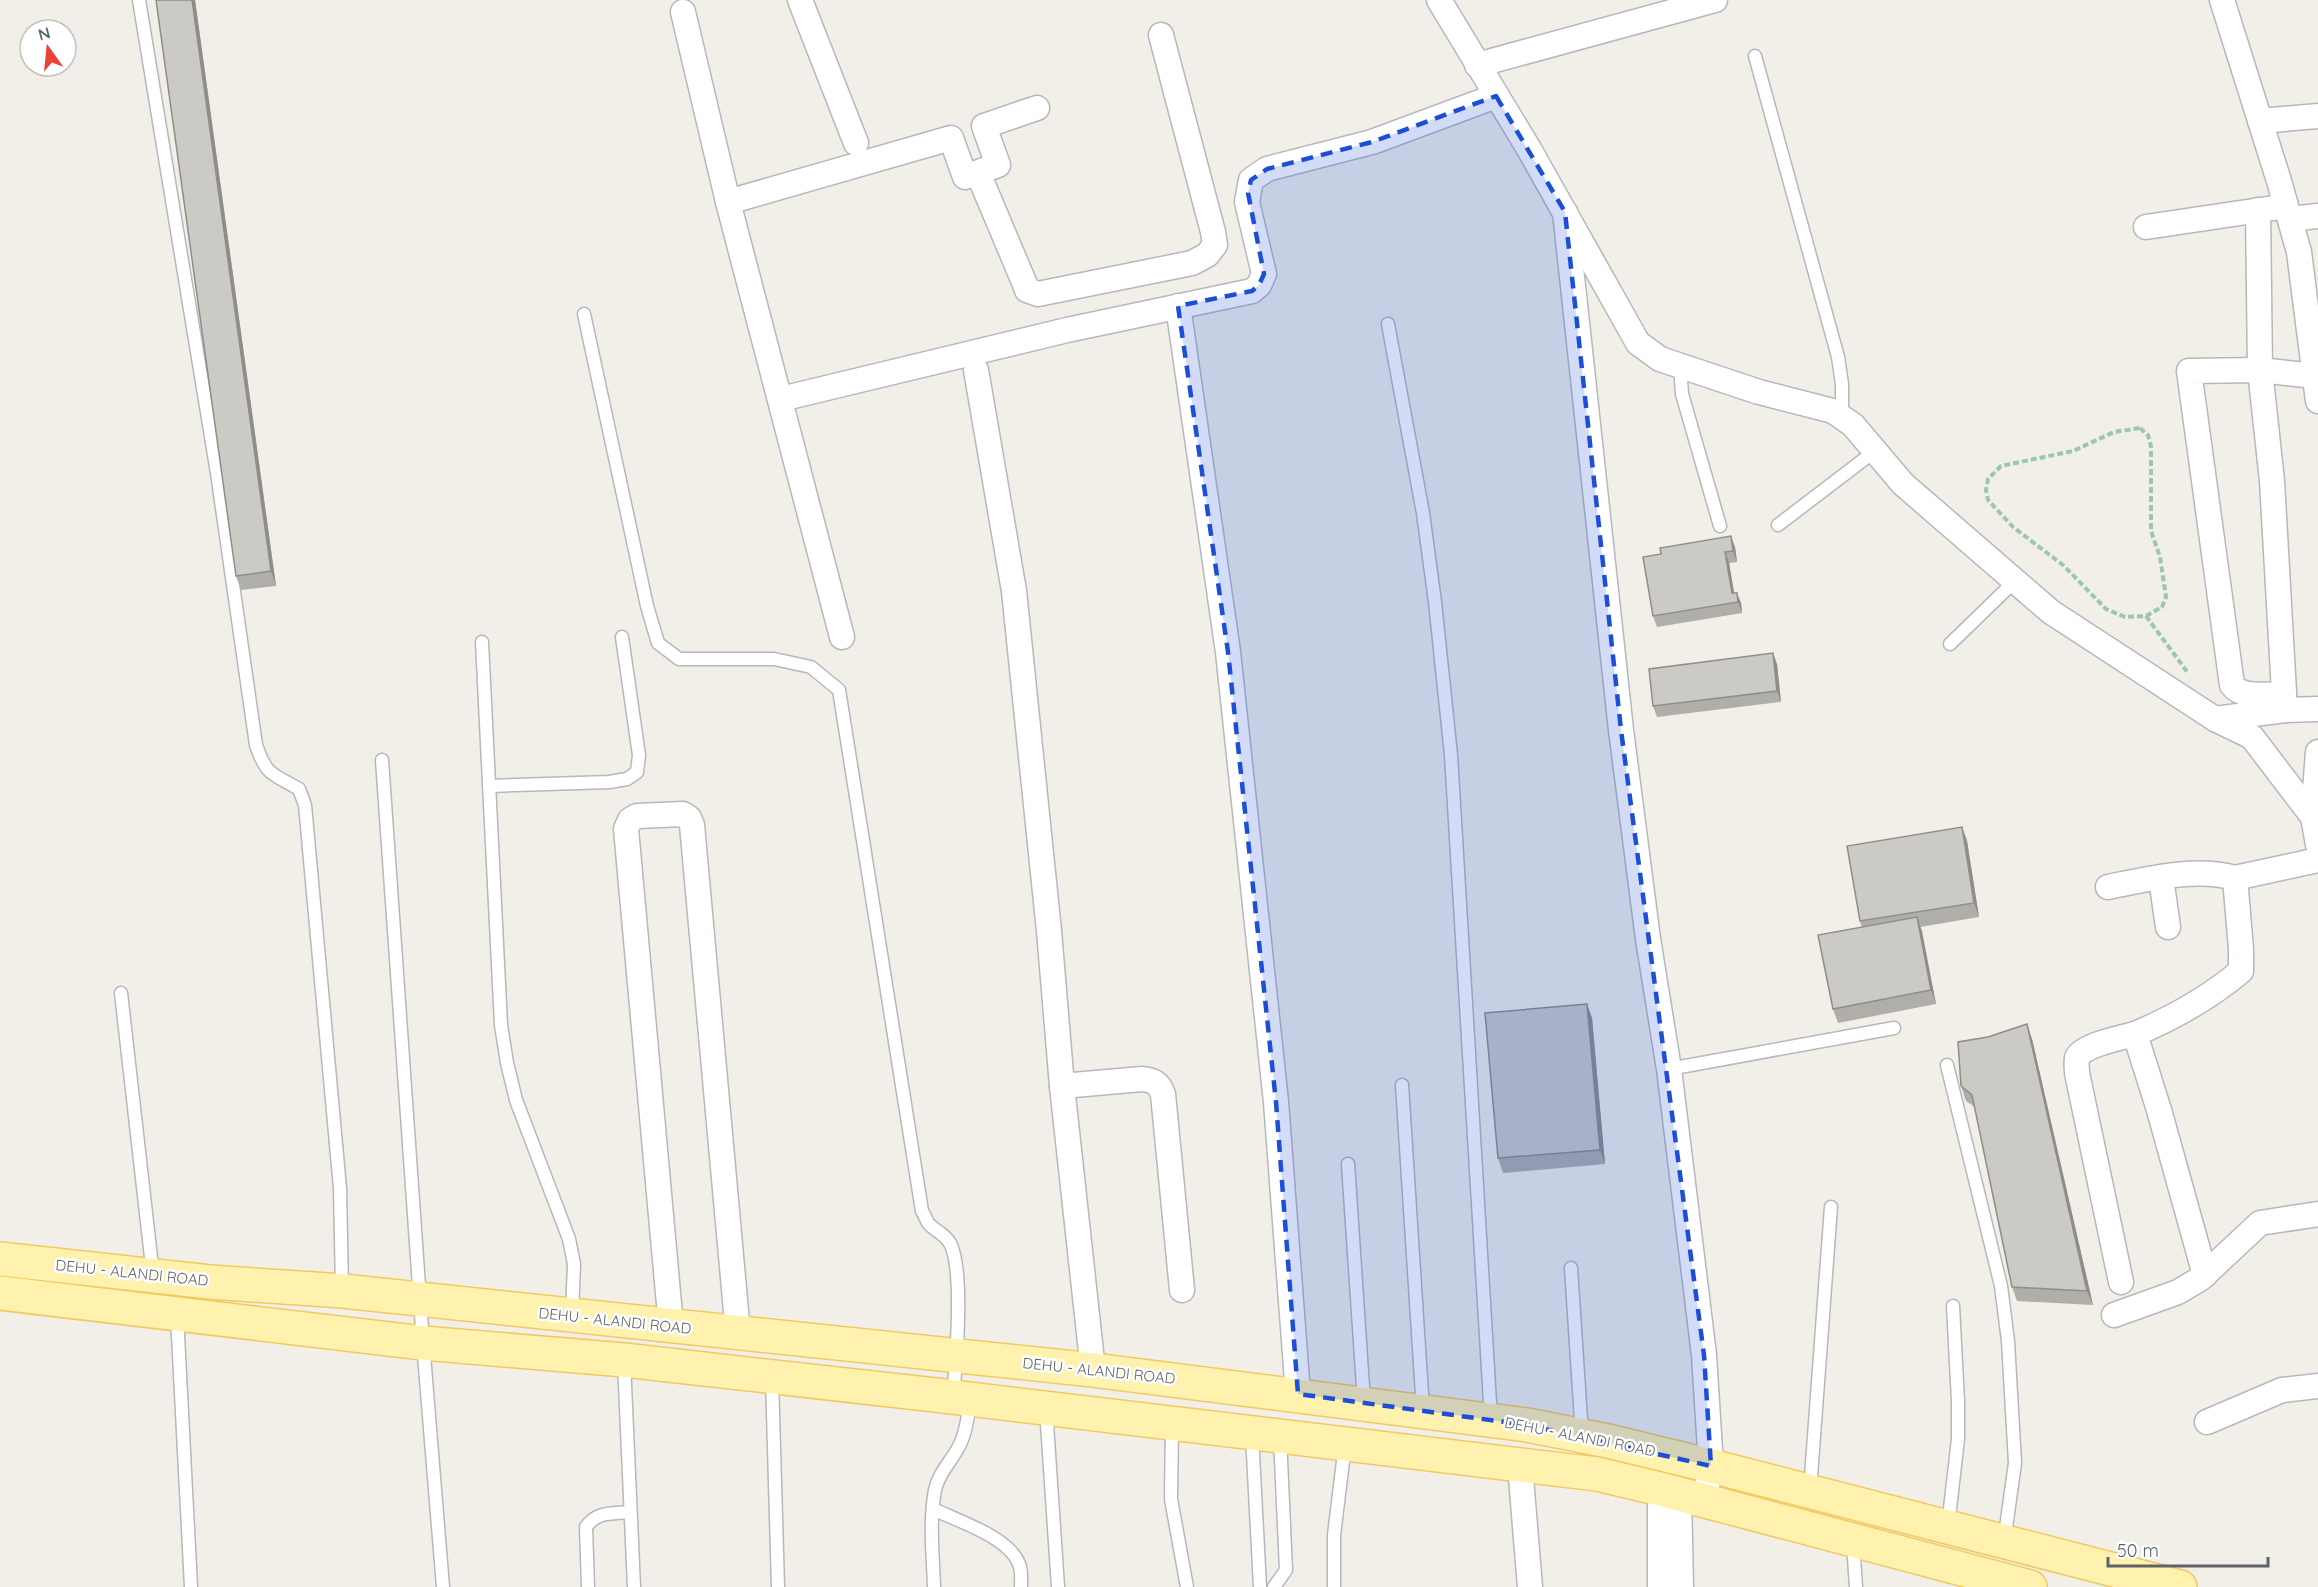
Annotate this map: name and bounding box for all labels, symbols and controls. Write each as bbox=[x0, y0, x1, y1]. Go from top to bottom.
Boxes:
north arrow bbox=[18, 18, 78, 78]
text: N bbox=[36, 22, 52, 45]
street label: DEHU - ALANDI ROAD bbox=[55, 1255, 210, 1290]
street label: DEHU - ALANDI ROAD bbox=[538, 1303, 693, 1338]
street label: DEHU - ALANDI ROAD bbox=[1022, 1353, 1177, 1388]
street label: DEHU - ALANDI ROAD bbox=[1503, 1413, 1657, 1461]
scale bar bbox=[2108, 1530, 2268, 1568]
text: 50 m bbox=[2117, 1539, 2159, 1562]

